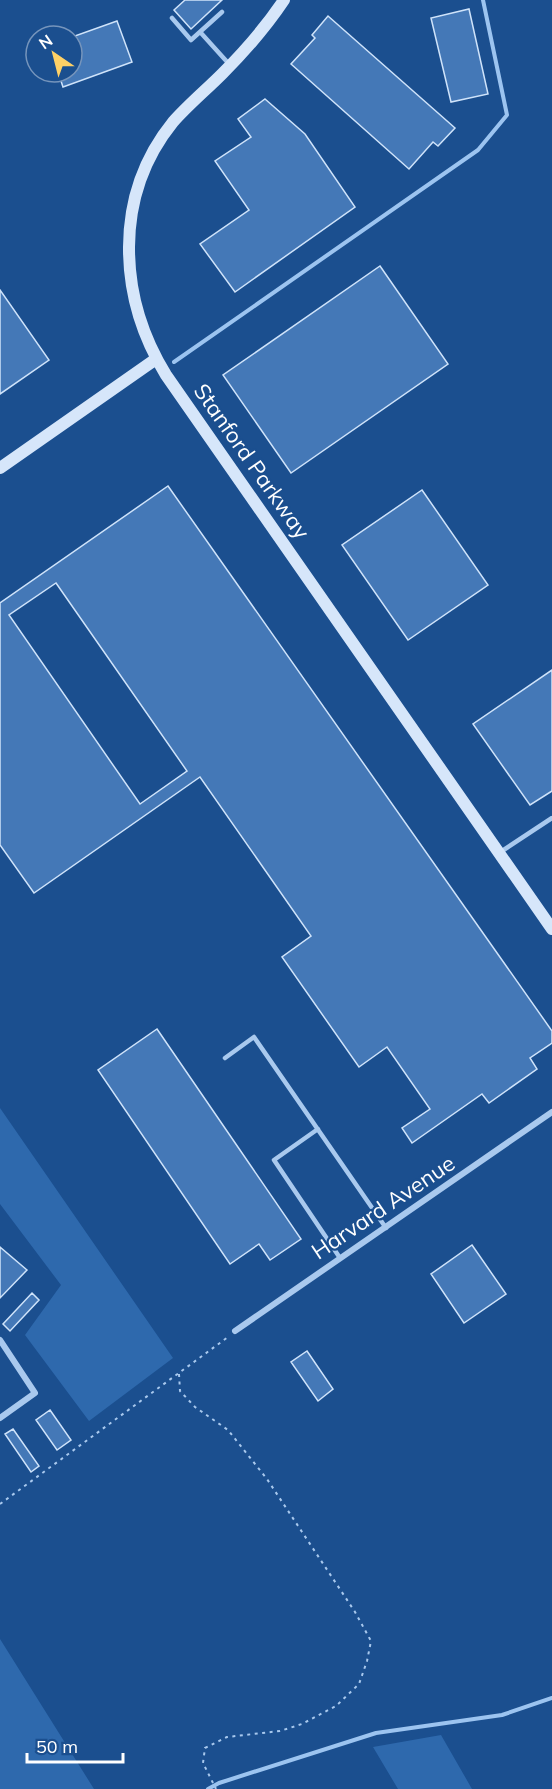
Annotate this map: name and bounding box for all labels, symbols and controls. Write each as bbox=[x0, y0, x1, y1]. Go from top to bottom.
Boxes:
north arrow bbox=[24, 24, 84, 84]
text: N bbox=[35, 30, 56, 53]
street label: Stanford Parkway bbox=[188, 378, 316, 544]
street label: Harvard Avenue bbox=[306, 1149, 460, 1265]
scale bar bbox=[27, 1726, 123, 1764]
text: 50 m bbox=[36, 1735, 78, 1758]

